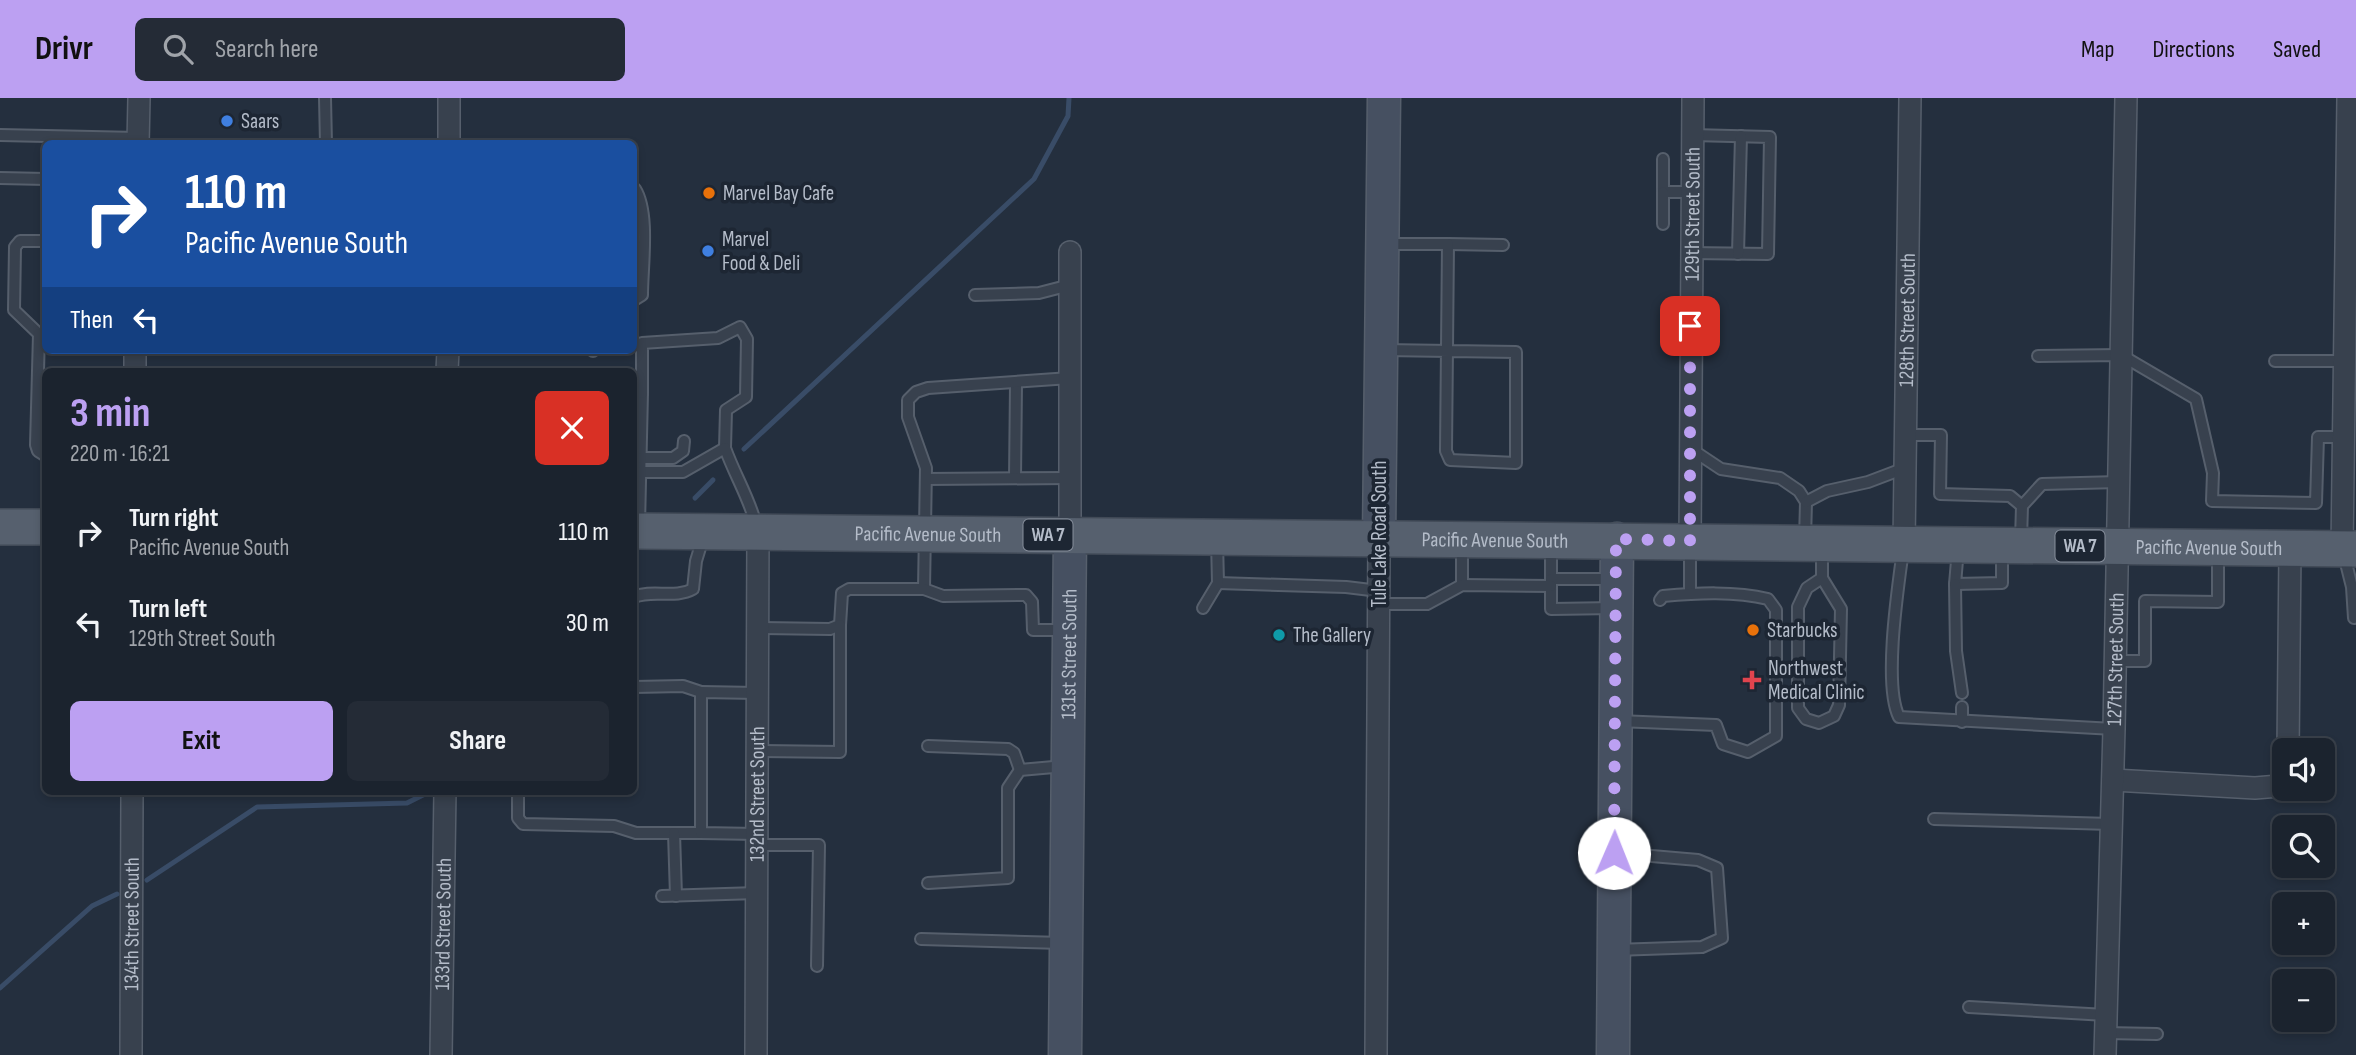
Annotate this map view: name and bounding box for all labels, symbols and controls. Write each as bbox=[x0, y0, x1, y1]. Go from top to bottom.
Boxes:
search box bbox=[135, 18, 625, 81]
text: Drivr bbox=[35, 29, 93, 69]
icon: search bbox=[159, 30, 197, 68]
text: Search here bbox=[215, 34, 318, 65]
text: Map bbox=[2081, 35, 2114, 64]
text: Directions bbox=[2152, 35, 2235, 64]
text: Saved bbox=[2273, 35, 2321, 64]
place label: Saars bbox=[241, 109, 279, 134]
marker: Saars bbox=[219, 113, 235, 129]
street label: 129th Street South bbox=[1679, 147, 1705, 281]
text: 110 m bbox=[185, 164, 287, 223]
icon: right bbox=[70, 168, 161, 259]
place label: Marvel Bay Cafe bbox=[723, 181, 834, 206]
marker: Marvel Bay Cafe bbox=[701, 185, 717, 201]
text: Pacific Avenue South bbox=[185, 224, 408, 263]
place label: Marvel Food & Deli bbox=[722, 227, 800, 276]
marker: Marvel Food & Deli bbox=[700, 243, 716, 259]
street label: 128th Street South bbox=[1894, 253, 1920, 387]
pin bbox=[1660, 296, 1720, 356]
icon: left bbox=[127, 301, 165, 339]
text: Then bbox=[70, 305, 113, 336]
icon: arrive bbox=[1671, 307, 1709, 345]
text: 3 min bbox=[70, 388, 150, 439]
button: close bbox=[535, 391, 609, 465]
text: 220 m · 16:21 bbox=[70, 440, 170, 468]
street label: Tule Lake Road South bbox=[1367, 461, 1392, 608]
text: Turn right bbox=[129, 503, 218, 534]
icon: right bbox=[70, 514, 108, 552]
text: 110 m bbox=[558, 517, 609, 548]
road number: WA 7 bbox=[1024, 520, 1072, 550]
street label: Pacific Avenue South bbox=[855, 521, 1001, 547]
street label: Pacific Avenue South bbox=[1422, 527, 1568, 553]
road number: WA 7 bbox=[2056, 530, 2104, 561]
text: Pacific Avenue South bbox=[129, 534, 289, 562]
street label: Pacific Avenue South bbox=[2135, 534, 2282, 561]
street label: 131st Street South bbox=[1056, 589, 1082, 719]
street label: 127th Street South bbox=[2102, 592, 2129, 726]
text: Turn left bbox=[129, 594, 207, 625]
icon: left bbox=[70, 605, 108, 643]
text: 30 m bbox=[566, 608, 609, 639]
place label: Starbucks bbox=[1767, 618, 1838, 643]
marker: Starbucks bbox=[1745, 622, 1761, 638]
place label: The Gallery bbox=[1293, 623, 1371, 648]
text: 129th Street South bbox=[129, 625, 276, 653]
marker: The Gallery bbox=[1271, 627, 1287, 643]
place label: Northwest Medical Clinic bbox=[1768, 656, 1865, 705]
marker: Northwest Medical Clinic bbox=[1742, 670, 1762, 690]
button: Exit bbox=[70, 701, 333, 781]
button: Share bbox=[347, 701, 609, 781]
street label: 132nd Street South bbox=[744, 726, 770, 862]
map controls bbox=[2272, 738, 2335, 1032]
button: sound bbox=[2272, 738, 2335, 801]
button: search bbox=[2272, 815, 2335, 878]
position arrow bbox=[1577, 816, 1651, 890]
street label: 134th Street South bbox=[119, 857, 144, 991]
street label: 133rd Street South bbox=[429, 858, 456, 990]
button: + bbox=[2272, 892, 2335, 955]
button: − bbox=[2272, 969, 2335, 1032]

